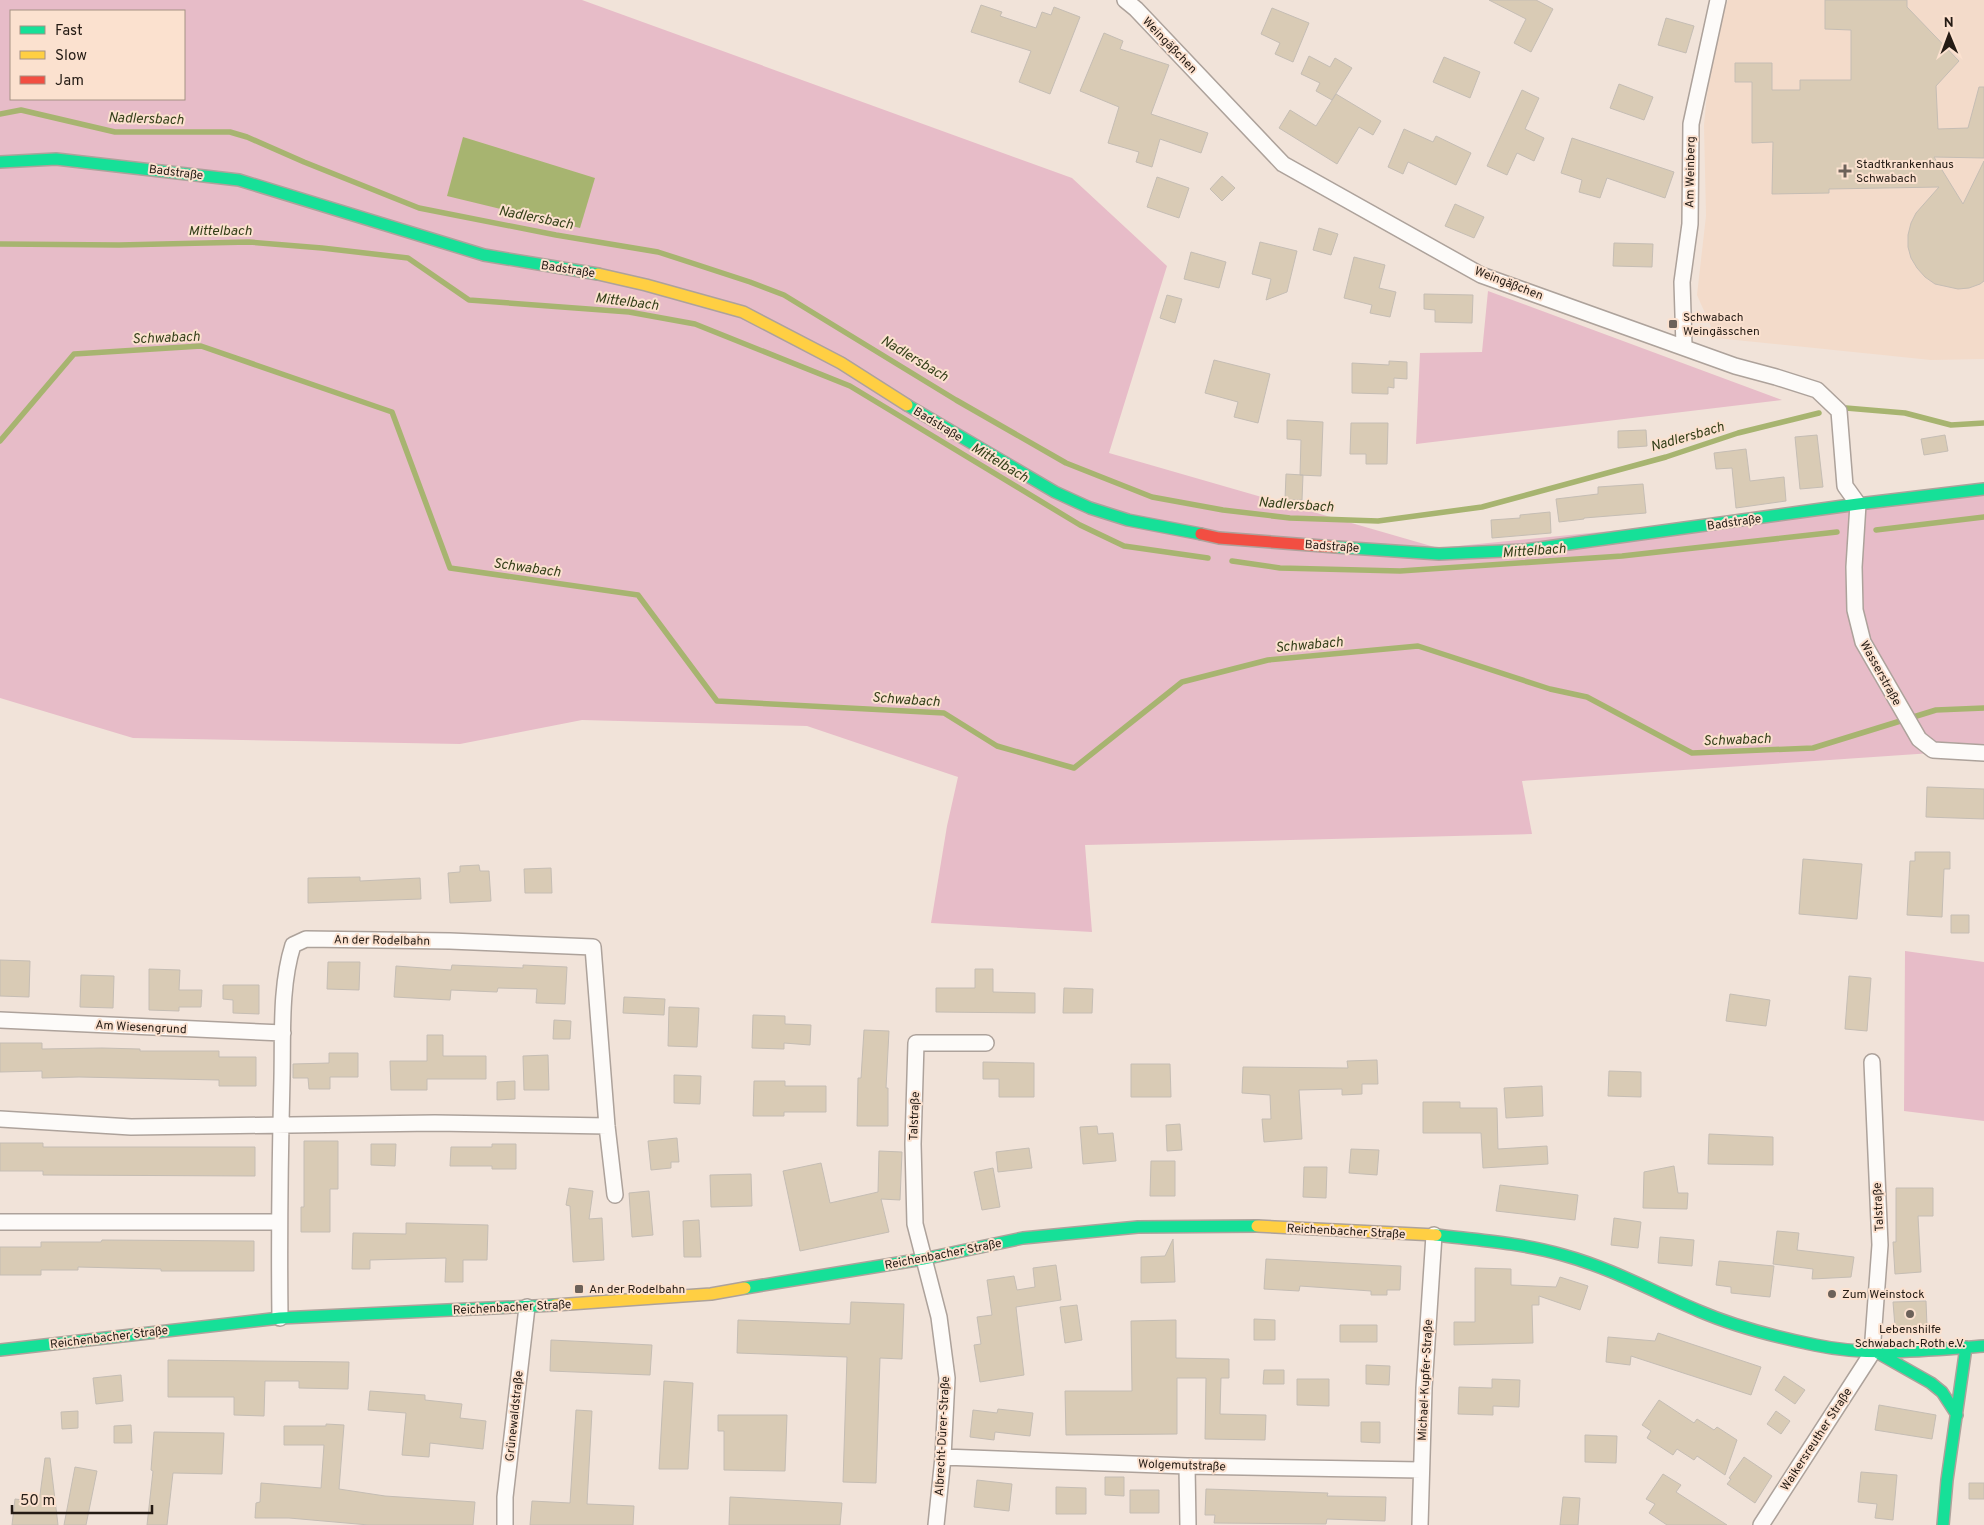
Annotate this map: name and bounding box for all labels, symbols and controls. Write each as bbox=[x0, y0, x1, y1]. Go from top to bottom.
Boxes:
legend bbox=[10, 10, 185, 100]
north arrow bbox=[1924, 10, 1974, 60]
street label: Weingäßchen bbox=[1138, 14, 1200, 77]
text: N bbox=[1944, 15, 1954, 32]
text: Fast bbox=[55, 22, 83, 41]
text: Slow bbox=[55, 47, 87, 66]
text: Jam bbox=[55, 72, 84, 91]
water label: Nadlersbach bbox=[108, 110, 184, 129]
street label: Am Weinberg bbox=[1682, 136, 1700, 208]
place label: Stadtkrankenhaus Schwabach bbox=[1856, 157, 1954, 187]
street label: Badstraße bbox=[148, 162, 204, 184]
marker: Stadtkrankenhaus Schwabach bbox=[1838, 164, 1852, 178]
water label: Nadlersbach bbox=[497, 203, 575, 234]
water label: Mittelbach bbox=[188, 223, 252, 240]
street label: Badstraße bbox=[540, 258, 596, 282]
street label: Weingäßchen bbox=[1472, 264, 1545, 304]
water label: Mittelbach bbox=[594, 290, 660, 315]
place label: Schwabach Weingässchen bbox=[1683, 310, 1760, 340]
marker: Schwabach Weingässchen bbox=[1667, 318, 1679, 330]
water label: Schwabach bbox=[132, 329, 201, 348]
water label: Nadlersbach bbox=[877, 333, 951, 386]
street label: Badstraße bbox=[910, 404, 965, 446]
water label: Nadlersbach bbox=[1649, 419, 1726, 456]
water label: Mittelbach bbox=[968, 440, 1031, 487]
water label: Nadlersbach bbox=[1258, 494, 1335, 517]
street label: Badstraße bbox=[1706, 511, 1762, 535]
street label: Badstraße bbox=[1304, 537, 1360, 557]
water label: Mittelbach bbox=[1502, 541, 1567, 562]
water label: Schwabach bbox=[492, 555, 562, 582]
water label: Schwabach bbox=[1275, 634, 1344, 657]
street label: Wasserstraße bbox=[1856, 638, 1905, 709]
water label: Schwabach bbox=[871, 690, 941, 711]
water label: Schwabach bbox=[1703, 731, 1772, 750]
street label: An der Rodelbahn bbox=[334, 932, 430, 950]
street label: Am Wiesengrund bbox=[95, 1018, 187, 1038]
street label: Talstraße bbox=[906, 1091, 924, 1141]
street label: Talstraße bbox=[1870, 1182, 1888, 1232]
street label: Reichenbacher Straße bbox=[1286, 1221, 1406, 1243]
street label: Reichenbacher Straße bbox=[883, 1236, 1003, 1274]
place label: An der Rodelbahn bbox=[589, 1282, 685, 1298]
marker: An der Rodelbahn bbox=[573, 1283, 585, 1295]
place label: Zum Weinstock bbox=[1842, 1287, 1925, 1303]
marker: Zum Weinstock bbox=[1826, 1288, 1838, 1300]
street label: Reichenbacher Straße bbox=[452, 1297, 572, 1319]
marker: Lebenshilfe Schwabach-Roth e.V. bbox=[1904, 1308, 1916, 1320]
street label: Michael-Kupfer-Straße bbox=[1415, 1319, 1437, 1441]
place label: Lebenshilfe Schwabach-Roth e.V. bbox=[1855, 1322, 1966, 1352]
street label: Reichenbacher Straße bbox=[49, 1323, 169, 1353]
street label: Grünewaldstraße bbox=[502, 1370, 528, 1462]
street label: Albrecht-Dürer-Straße bbox=[932, 1376, 954, 1496]
street label: Waikersreuther Straße bbox=[1778, 1385, 1856, 1494]
street label: Wolgemutstraße bbox=[1138, 1456, 1226, 1476]
scale bar bbox=[12, 1482, 152, 1514]
text: 50 m bbox=[20, 1492, 55, 1511]

